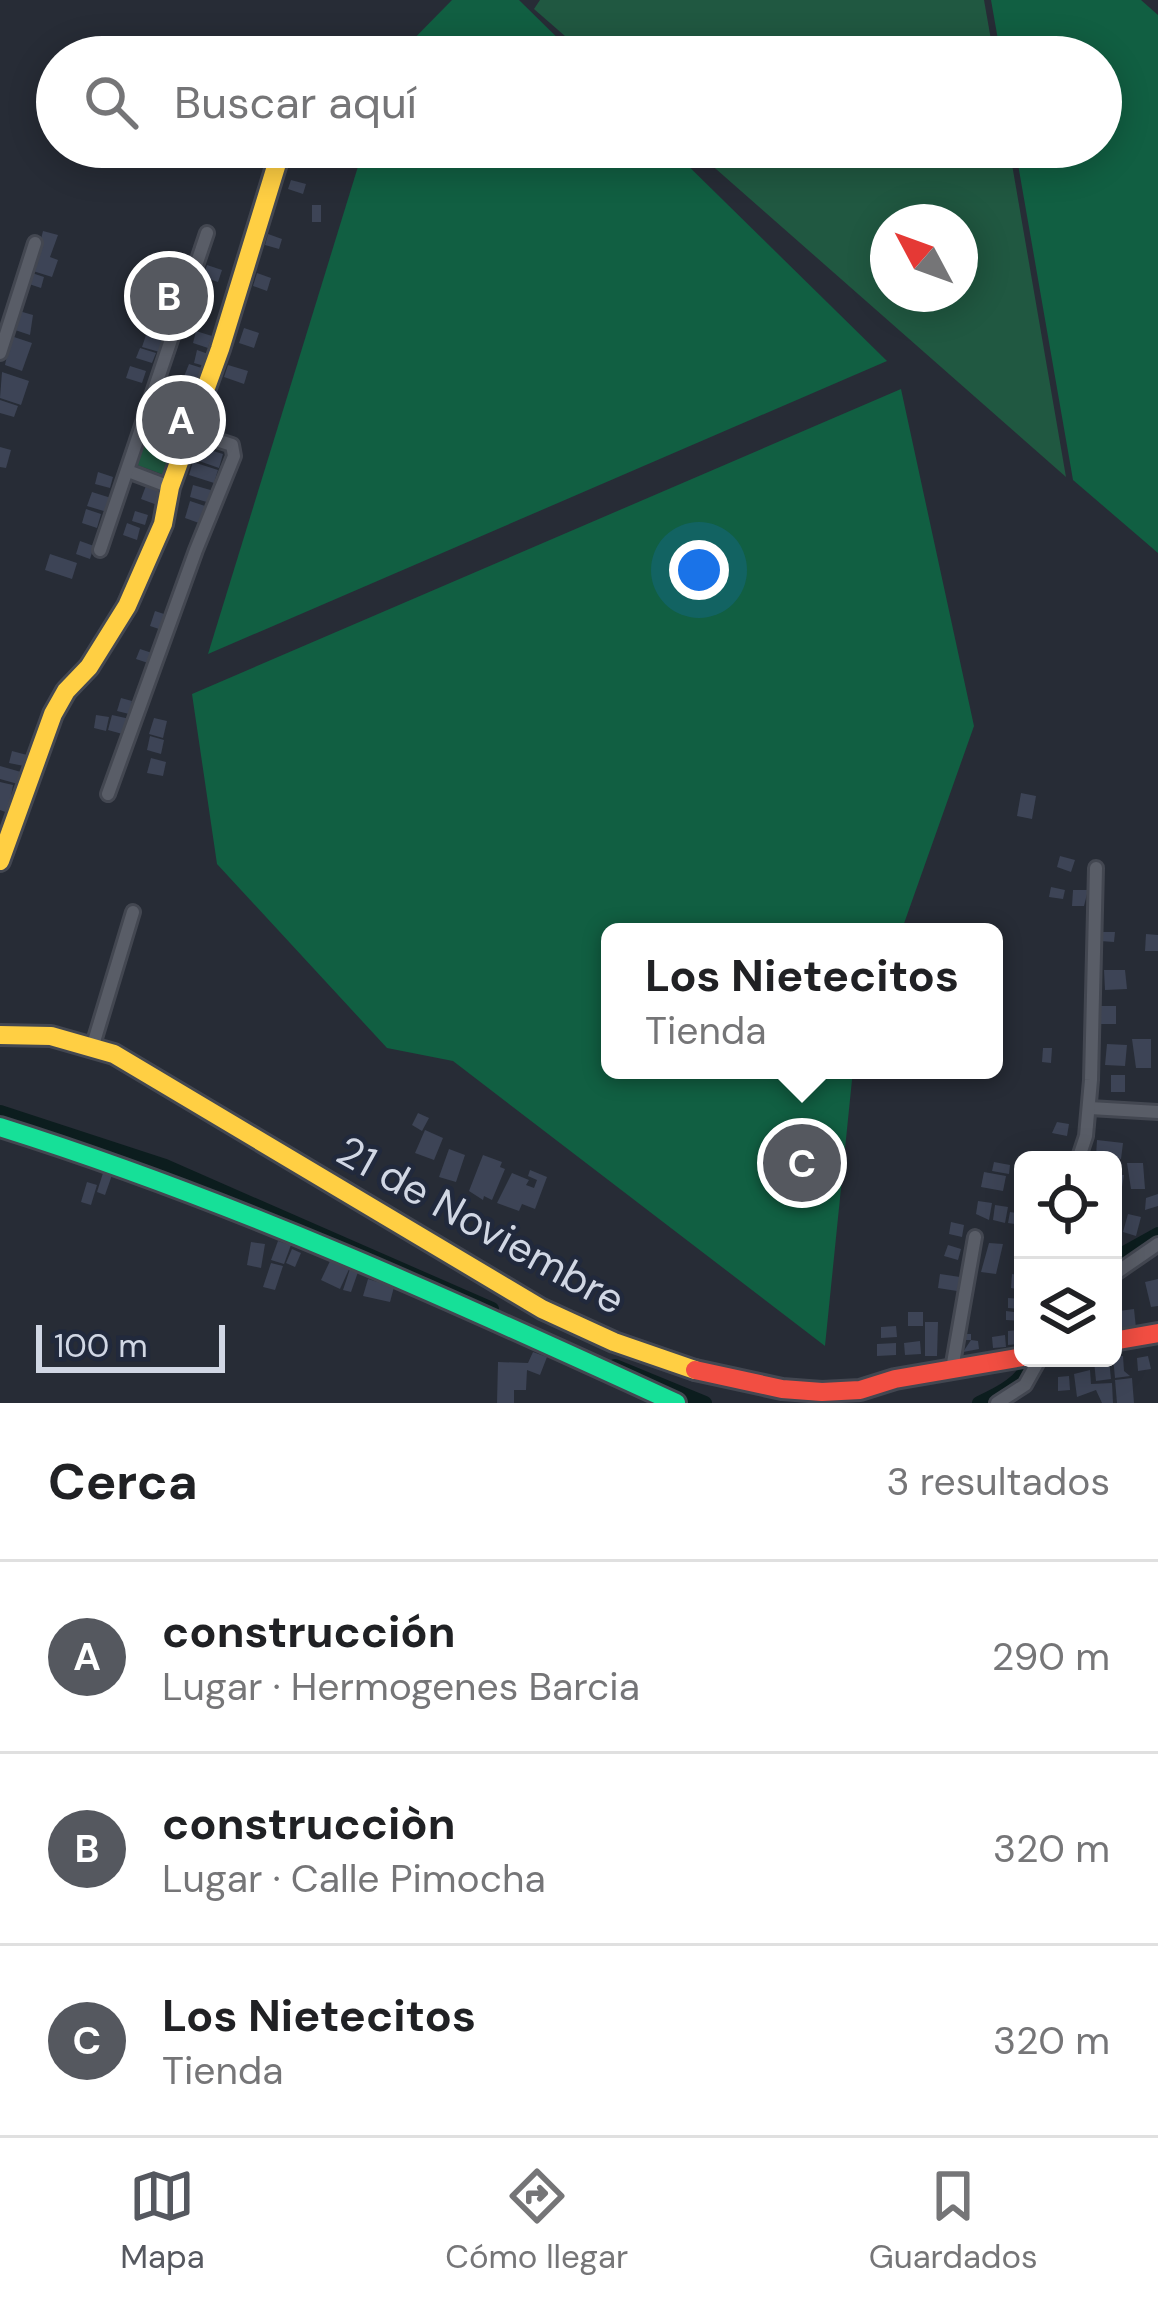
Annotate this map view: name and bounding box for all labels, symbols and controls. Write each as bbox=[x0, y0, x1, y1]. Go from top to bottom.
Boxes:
search box bbox=[36, 36, 1122, 168]
icon: search bbox=[78, 69, 144, 135]
text: Buscar aquí bbox=[174, 73, 417, 132]
north arrow bbox=[870, 204, 978, 312]
pin: B bbox=[130, 251, 208, 341]
pin: A bbox=[142, 375, 220, 465]
your location bbox=[669, 540, 729, 600]
popup bbox=[601, 923, 1003, 1079]
text: Los Nietecitos bbox=[645, 946, 959, 1005]
text: Tienda bbox=[645, 1005, 767, 1056]
pin: C bbox=[763, 1118, 841, 1208]
street label: 21 de Noviembre bbox=[327, 1123, 635, 1327]
map controls bbox=[1014, 1151, 1122, 1367]
button: locate bbox=[1014, 1151, 1122, 1259]
button: layers bbox=[1014, 1259, 1122, 1367]
scale bar bbox=[36, 1319, 225, 1372]
text: 100 m bbox=[54, 1324, 148, 1367]
text: Cerca bbox=[48, 1448, 198, 1515]
text: 3 resultados bbox=[886, 1456, 1110, 1507]
text: construcción bbox=[162, 1602, 456, 1661]
text: A bbox=[73, 1631, 101, 1682]
text: 290 m bbox=[992, 1631, 1110, 1682]
text: Lugar · Hermogenes Barcia bbox=[162, 1661, 640, 1712]
text: construcciòn bbox=[162, 1794, 456, 1853]
text: B bbox=[75, 1823, 99, 1874]
text: 320 m bbox=[993, 1823, 1110, 1874]
text: Lugar · Calle Pimocha bbox=[162, 1853, 546, 1904]
text: Los Nietecitos bbox=[162, 1986, 476, 2045]
text: C bbox=[73, 2015, 101, 2066]
text: 320 m bbox=[993, 2015, 1110, 2066]
text: Tienda bbox=[162, 2045, 283, 2096]
tab: Mapa bbox=[120, 2163, 205, 2278]
tab: Cómo llegar bbox=[445, 2163, 628, 2278]
tab: Guardados bbox=[869, 2163, 1038, 2278]

